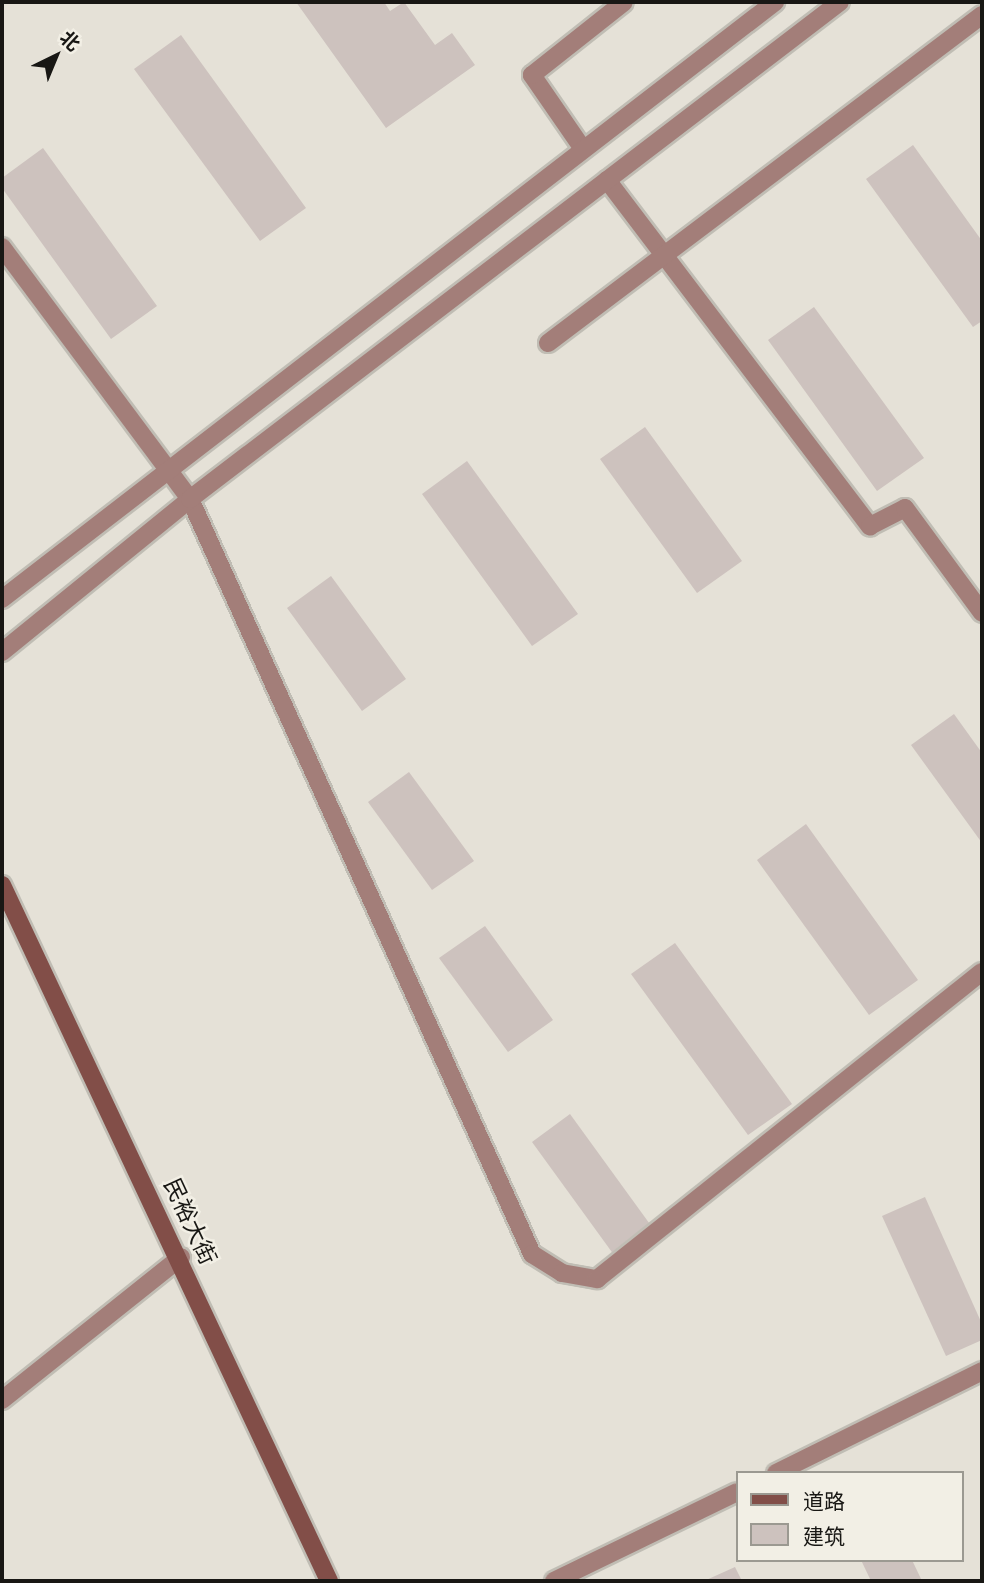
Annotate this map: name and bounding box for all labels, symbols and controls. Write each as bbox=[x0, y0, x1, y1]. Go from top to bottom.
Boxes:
north arrow bbox=[21, 21, 91, 91]
text: 北 bbox=[55, 25, 85, 56]
street label: 民裕大街 bbox=[159, 1173, 223, 1269]
legend bbox=[736, 1471, 963, 1562]
text: 道路 bbox=[803, 1487, 845, 1515]
text: 建筑 bbox=[803, 1522, 845, 1550]

